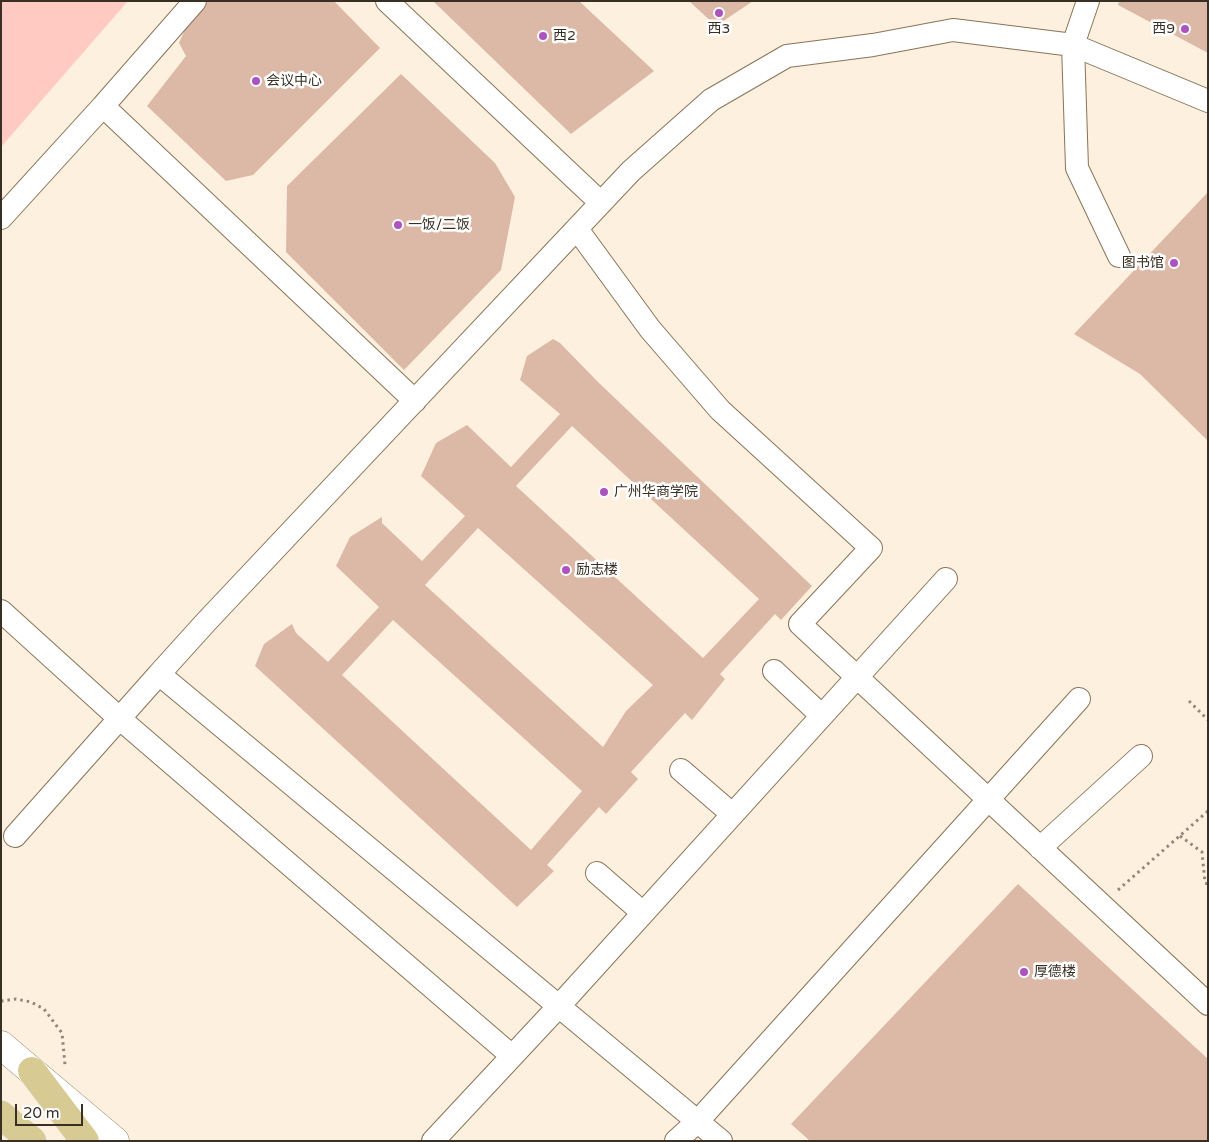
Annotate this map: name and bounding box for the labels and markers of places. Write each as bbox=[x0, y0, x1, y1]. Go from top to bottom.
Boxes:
marker: 西3 bbox=[713, 7, 725, 19]
place label: 西3 bbox=[708, 21, 730, 37]
place label: 西9 bbox=[1152, 21, 1175, 37]
marker: 西9 bbox=[1179, 23, 1191, 35]
place label: 西2 bbox=[553, 28, 576, 44]
marker: 西2 bbox=[537, 30, 549, 42]
place label: 会议中心 bbox=[266, 73, 322, 89]
marker: 会议中心 bbox=[250, 75, 262, 87]
place label: 一饭/二饭 bbox=[408, 217, 470, 233]
marker: 一饭/二饭 bbox=[392, 219, 404, 231]
place label: 图书馆 bbox=[1122, 255, 1164, 271]
marker: 图书馆 bbox=[1168, 257, 1180, 269]
place label: 广州华商学院 bbox=[614, 484, 698, 500]
marker: 广州华商学院 bbox=[598, 486, 610, 498]
place label: 励志楼 bbox=[576, 562, 618, 578]
marker: 励志楼 bbox=[560, 564, 572, 576]
place label: 厚德楼 bbox=[1034, 964, 1076, 980]
marker: 厚德楼 bbox=[1018, 966, 1030, 978]

